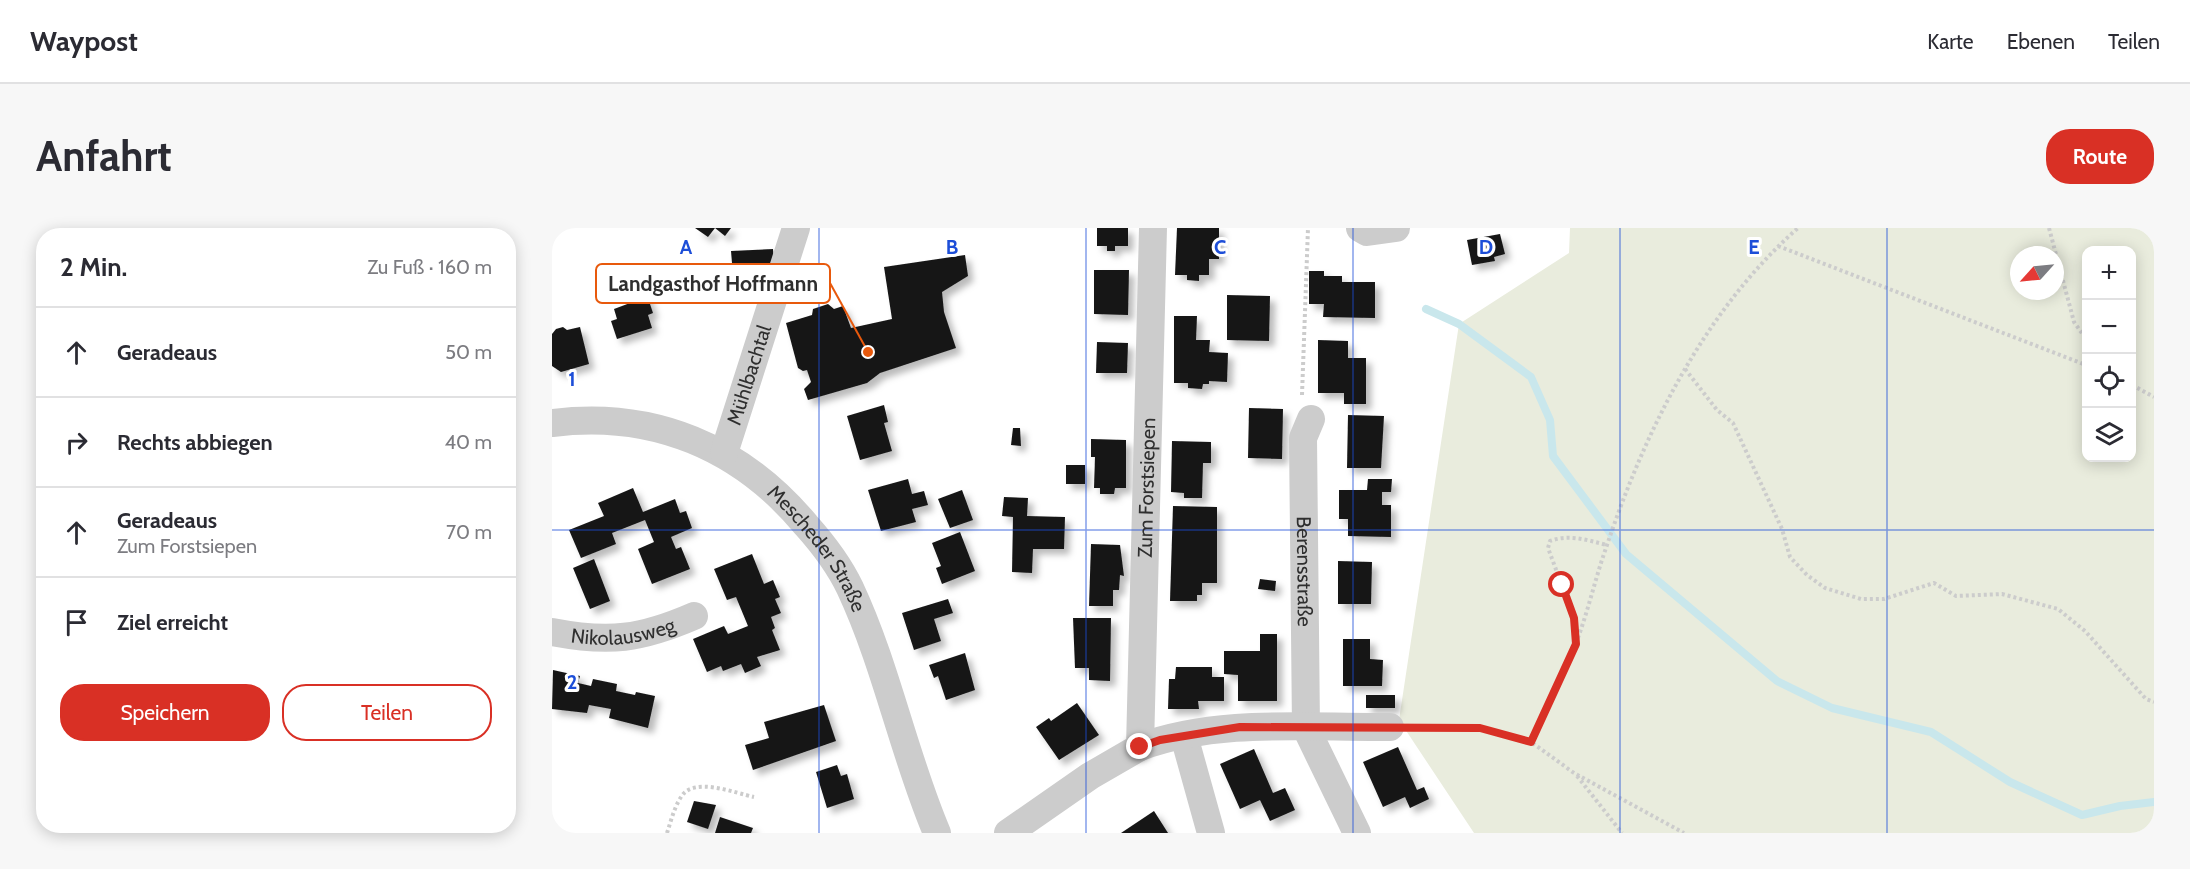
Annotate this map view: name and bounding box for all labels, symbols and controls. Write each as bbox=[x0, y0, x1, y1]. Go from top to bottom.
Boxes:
text: Waypost bbox=[30, 24, 138, 58]
text: Karte bbox=[1927, 29, 1974, 54]
text: Ebenen bbox=[2007, 29, 2075, 54]
text: Teilen bbox=[2108, 29, 2160, 54]
button: Route bbox=[2046, 129, 2154, 184]
text: Anfahrt bbox=[36, 130, 172, 182]
text: A bbox=[680, 235, 693, 259]
text: B bbox=[946, 235, 958, 259]
text: C bbox=[1214, 235, 1226, 259]
text: D bbox=[1479, 235, 1493, 259]
text: E bbox=[1748, 235, 1760, 259]
north arrow bbox=[2010, 246, 2064, 300]
map controls bbox=[2082, 246, 2136, 462]
button: + bbox=[2082, 246, 2136, 300]
text: 2 Min. bbox=[60, 251, 127, 283]
text: Zu Fuß · 160 m bbox=[367, 255, 492, 279]
callout: Landgasthof Hoffmann bbox=[596, 264, 830, 303]
text: Landgasthof Hoffmann bbox=[608, 271, 818, 296]
button: − bbox=[2082, 300, 2136, 354]
street label: Mühlbachtal bbox=[722, 322, 776, 428]
icon: ahead bbox=[60, 336, 93, 369]
text: Geradeaus bbox=[117, 339, 217, 366]
text: 50 m bbox=[445, 340, 492, 364]
button: locate bbox=[2082, 354, 2136, 408]
text: 1 bbox=[568, 367, 576, 391]
button: layers bbox=[2082, 408, 2136, 462]
street label: Zum Forstsiepen bbox=[1133, 417, 1160, 558]
icon: right bbox=[60, 426, 93, 459]
text: Rechts abbiegen bbox=[117, 429, 273, 456]
text: 40 m bbox=[444, 430, 492, 454]
street label: Mescheder Straße bbox=[763, 480, 871, 615]
text: Geradeaus bbox=[117, 507, 217, 534]
icon: ahead bbox=[60, 516, 93, 549]
street label: Berensstraße bbox=[1292, 516, 1317, 627]
text: 70 m bbox=[446, 520, 492, 544]
text: Zum Forstsiepen bbox=[117, 534, 257, 558]
route start bbox=[1548, 571, 1574, 597]
icon: arrive bbox=[60, 606, 93, 639]
text: Ziel erreicht bbox=[117, 609, 228, 636]
street label: Nikolausweg bbox=[570, 612, 679, 650]
text: 2 bbox=[567, 670, 577, 694]
button: Speichern bbox=[60, 684, 270, 741]
button: Teilen bbox=[282, 684, 492, 741]
route end bbox=[1126, 733, 1152, 759]

